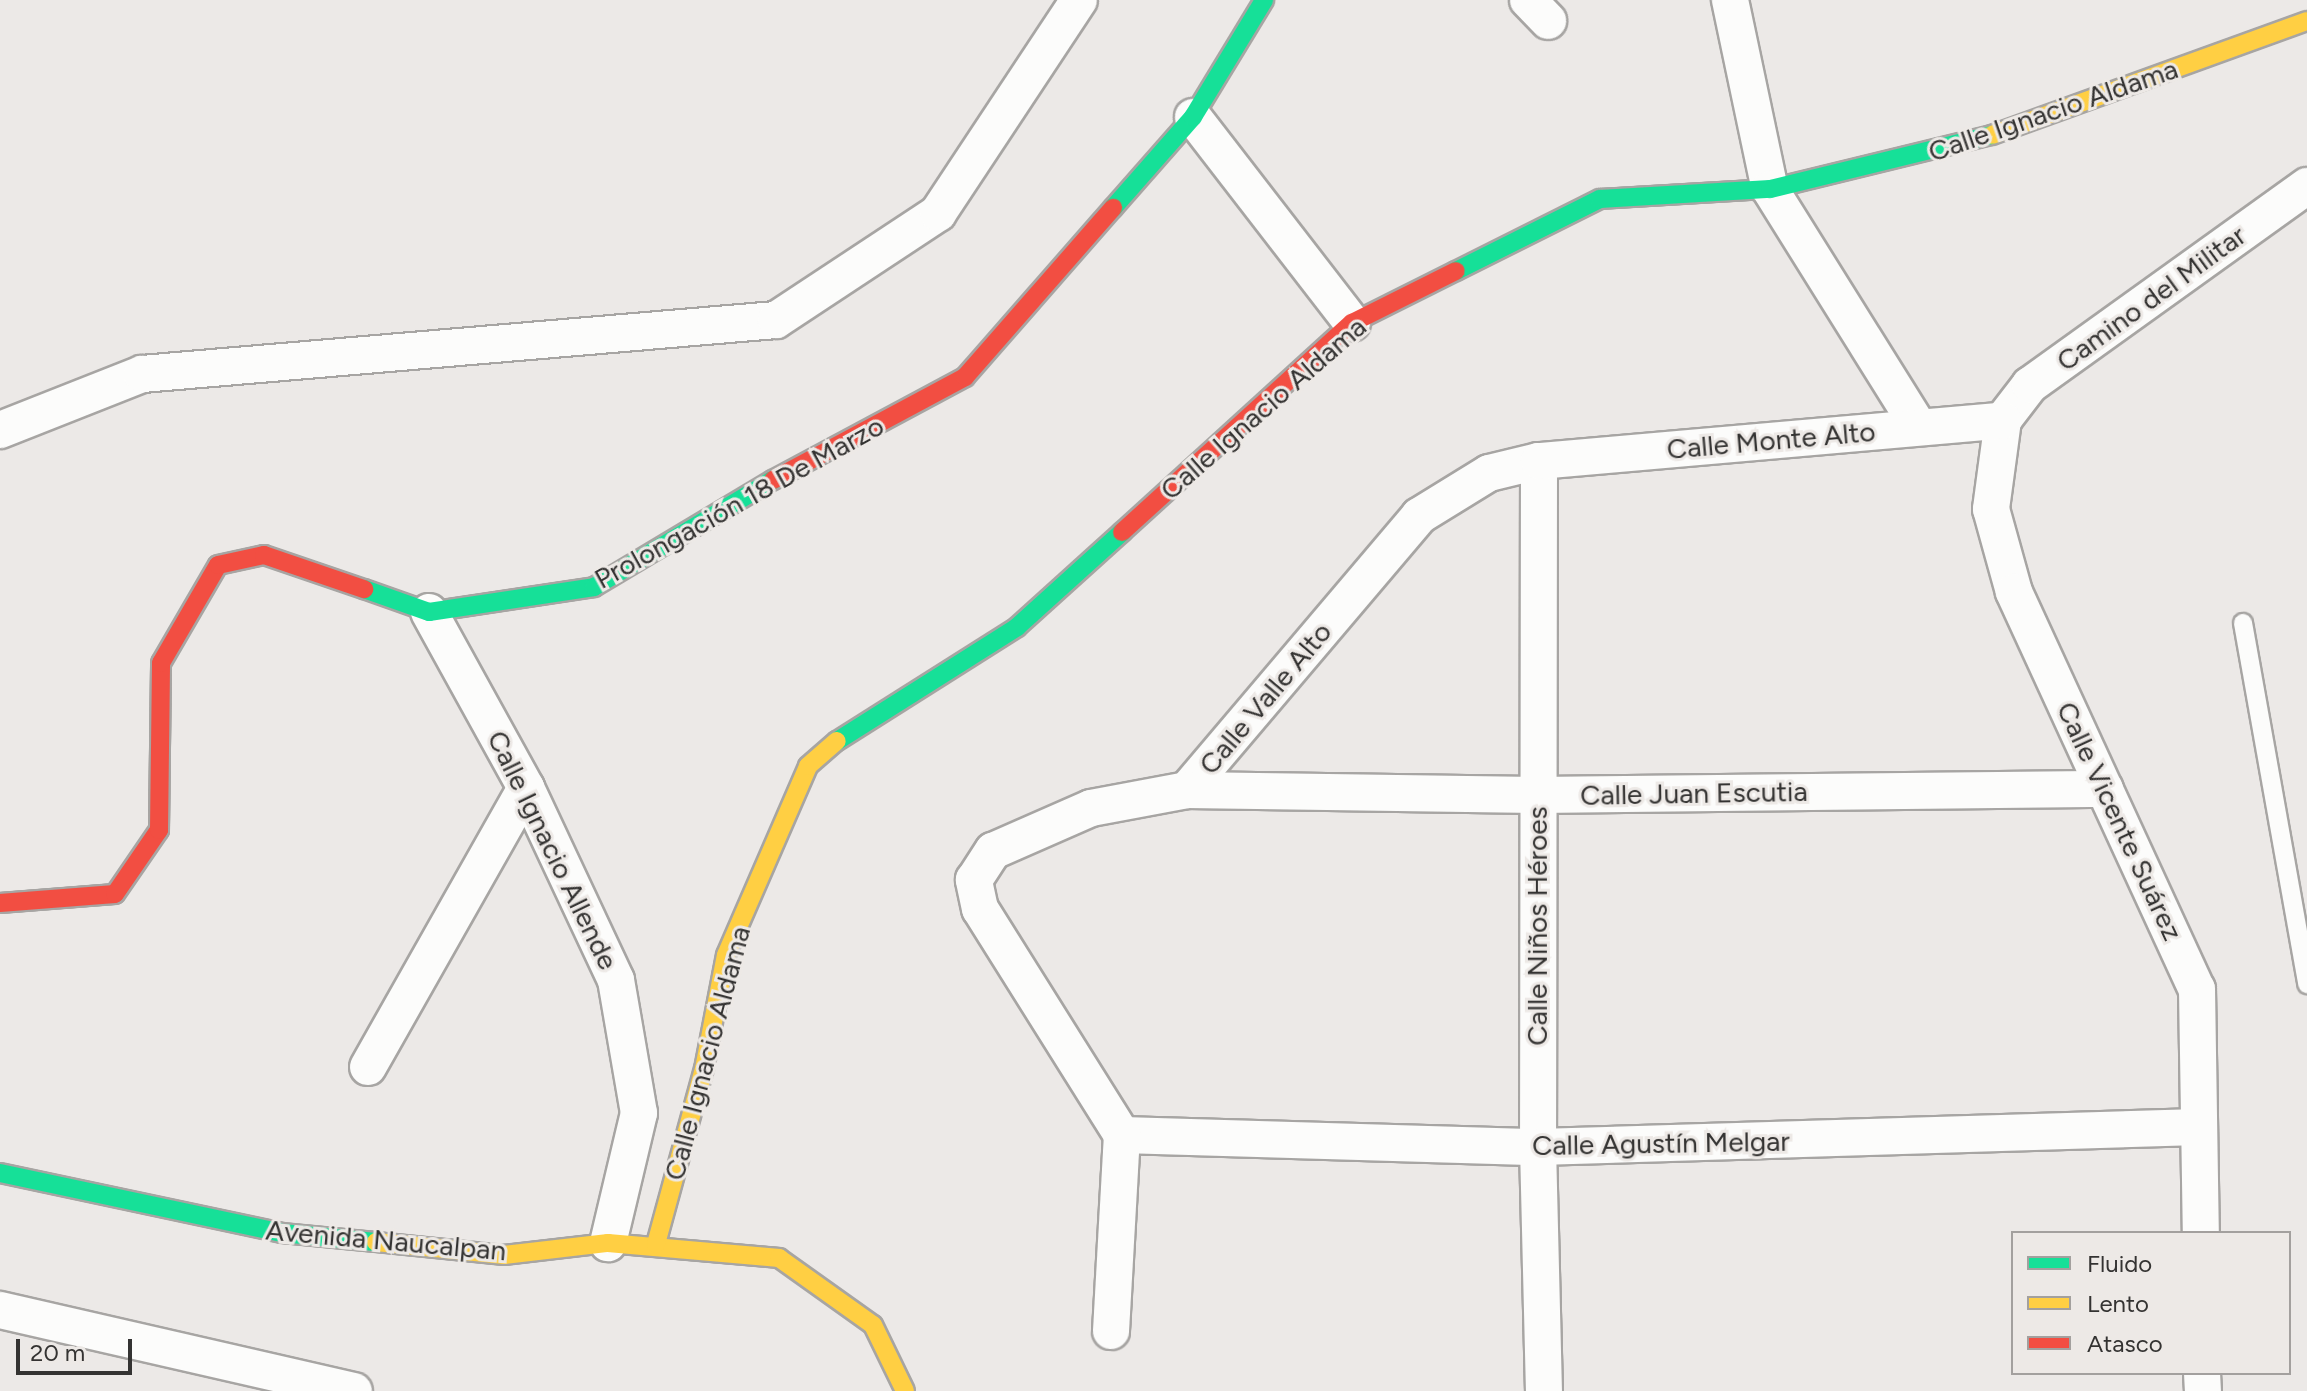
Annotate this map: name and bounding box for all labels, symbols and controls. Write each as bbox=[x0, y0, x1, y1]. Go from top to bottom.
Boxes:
street label: Calle Ignacio Aldama bbox=[1924, 52, 2182, 168]
street label: Camino del Militar bbox=[2050, 218, 2252, 378]
street label: Calle Ignacio Aldama bbox=[1153, 309, 1373, 507]
street label: Prolongación 18 De Marzo bbox=[589, 408, 889, 596]
street label: Calle Monte Alto bbox=[1665, 414, 1877, 466]
street label: Calle Valle Alto bbox=[1192, 615, 1338, 781]
street label: Calle Vicente Suárez bbox=[2050, 696, 2190, 946]
street label: Calle Ignacio Allende bbox=[481, 725, 625, 975]
street label: Calle Juan Escutia bbox=[1580, 774, 1808, 812]
street label: Calle Niños Héroes bbox=[1520, 806, 1554, 1046]
street label: Calle Ignacio Aldama bbox=[657, 922, 757, 1184]
street label: Calle Agustín Melgar bbox=[1532, 1124, 1790, 1162]
street label: Avenida Naucalpan bbox=[264, 1213, 508, 1267]
legend bbox=[2011, 1231, 2291, 1375]
text: Fluido bbox=[2087, 1249, 2152, 1278]
text: Lento bbox=[2087, 1289, 2149, 1318]
scale bar bbox=[20, 1323, 136, 1373]
text: Atasco bbox=[2087, 1329, 2163, 1358]
text: 20 m bbox=[30, 1338, 85, 1367]

